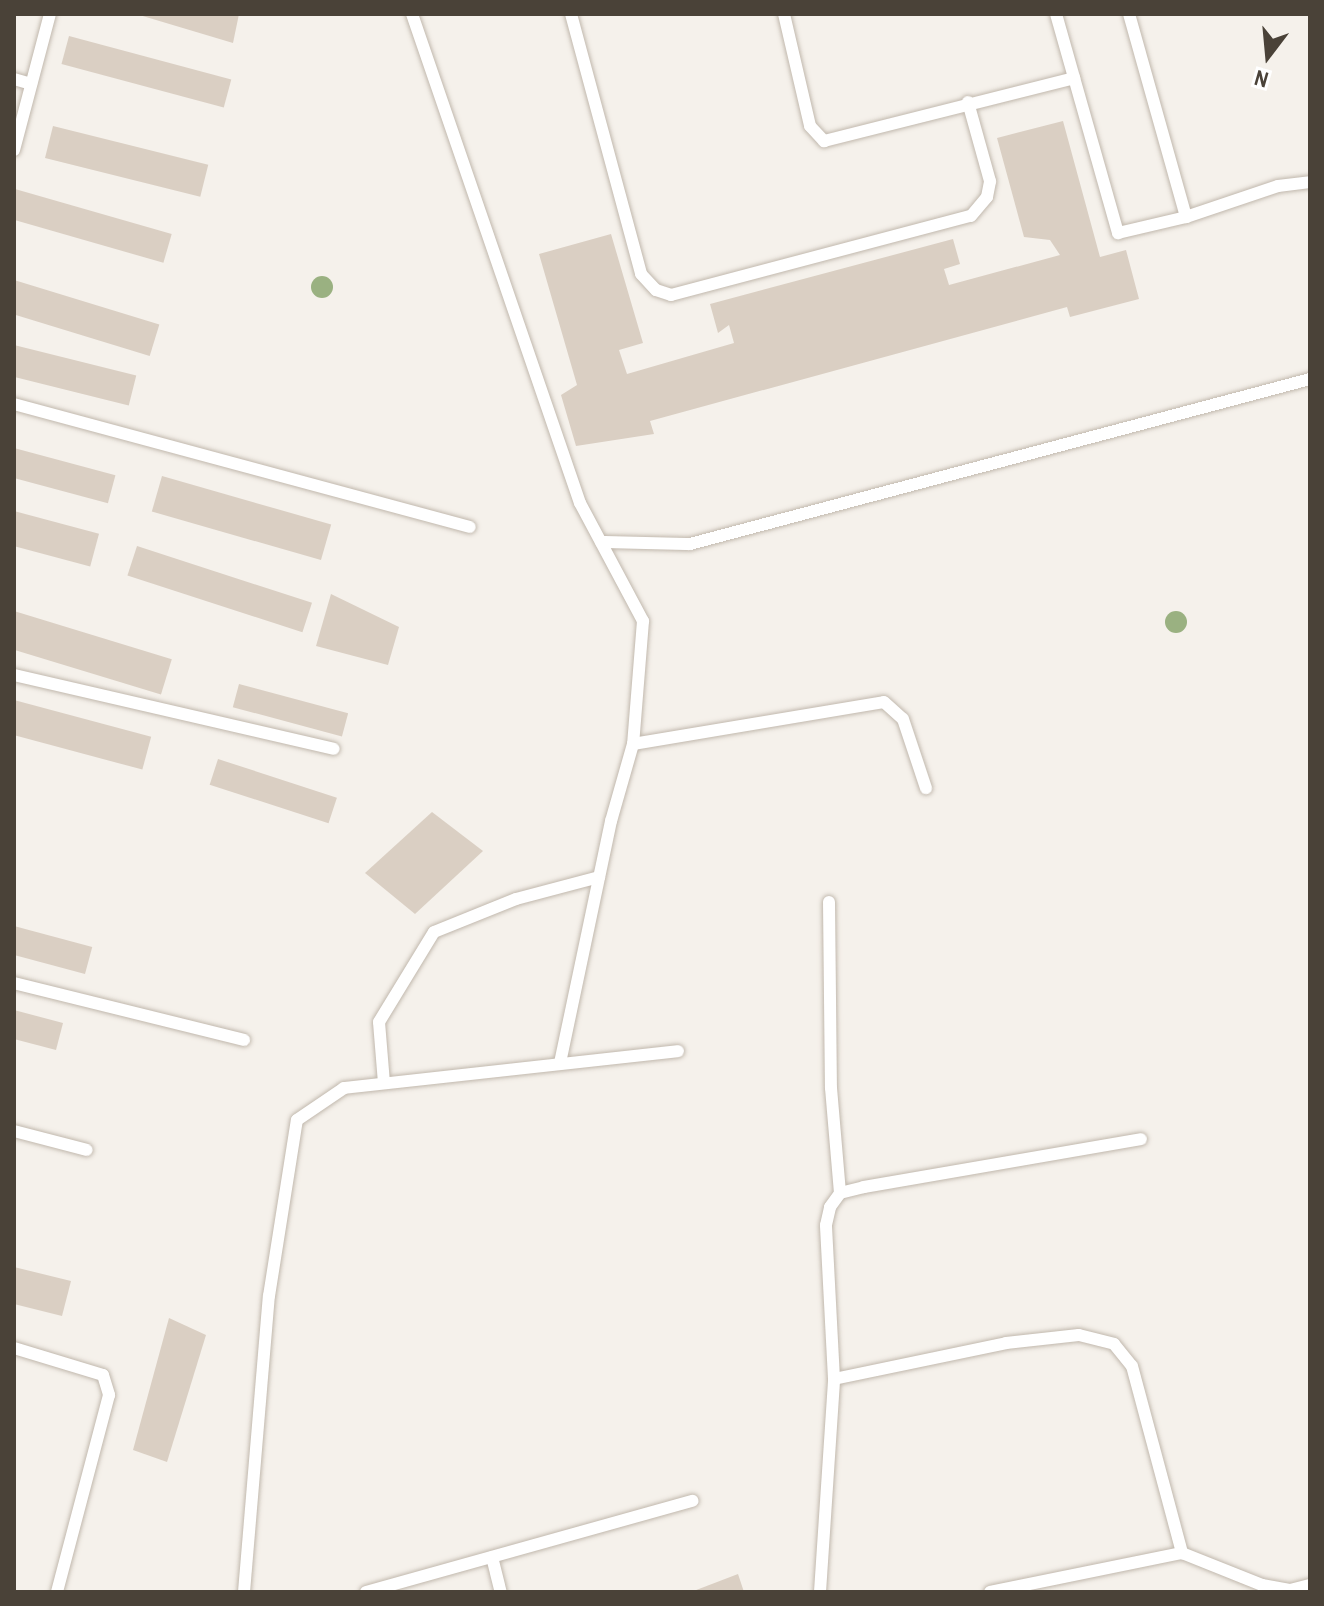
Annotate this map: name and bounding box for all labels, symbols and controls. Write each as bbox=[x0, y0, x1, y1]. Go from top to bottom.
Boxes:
north arrow bbox=[1228, 16, 1308, 96]
text: N bbox=[1251, 63, 1272, 95]

